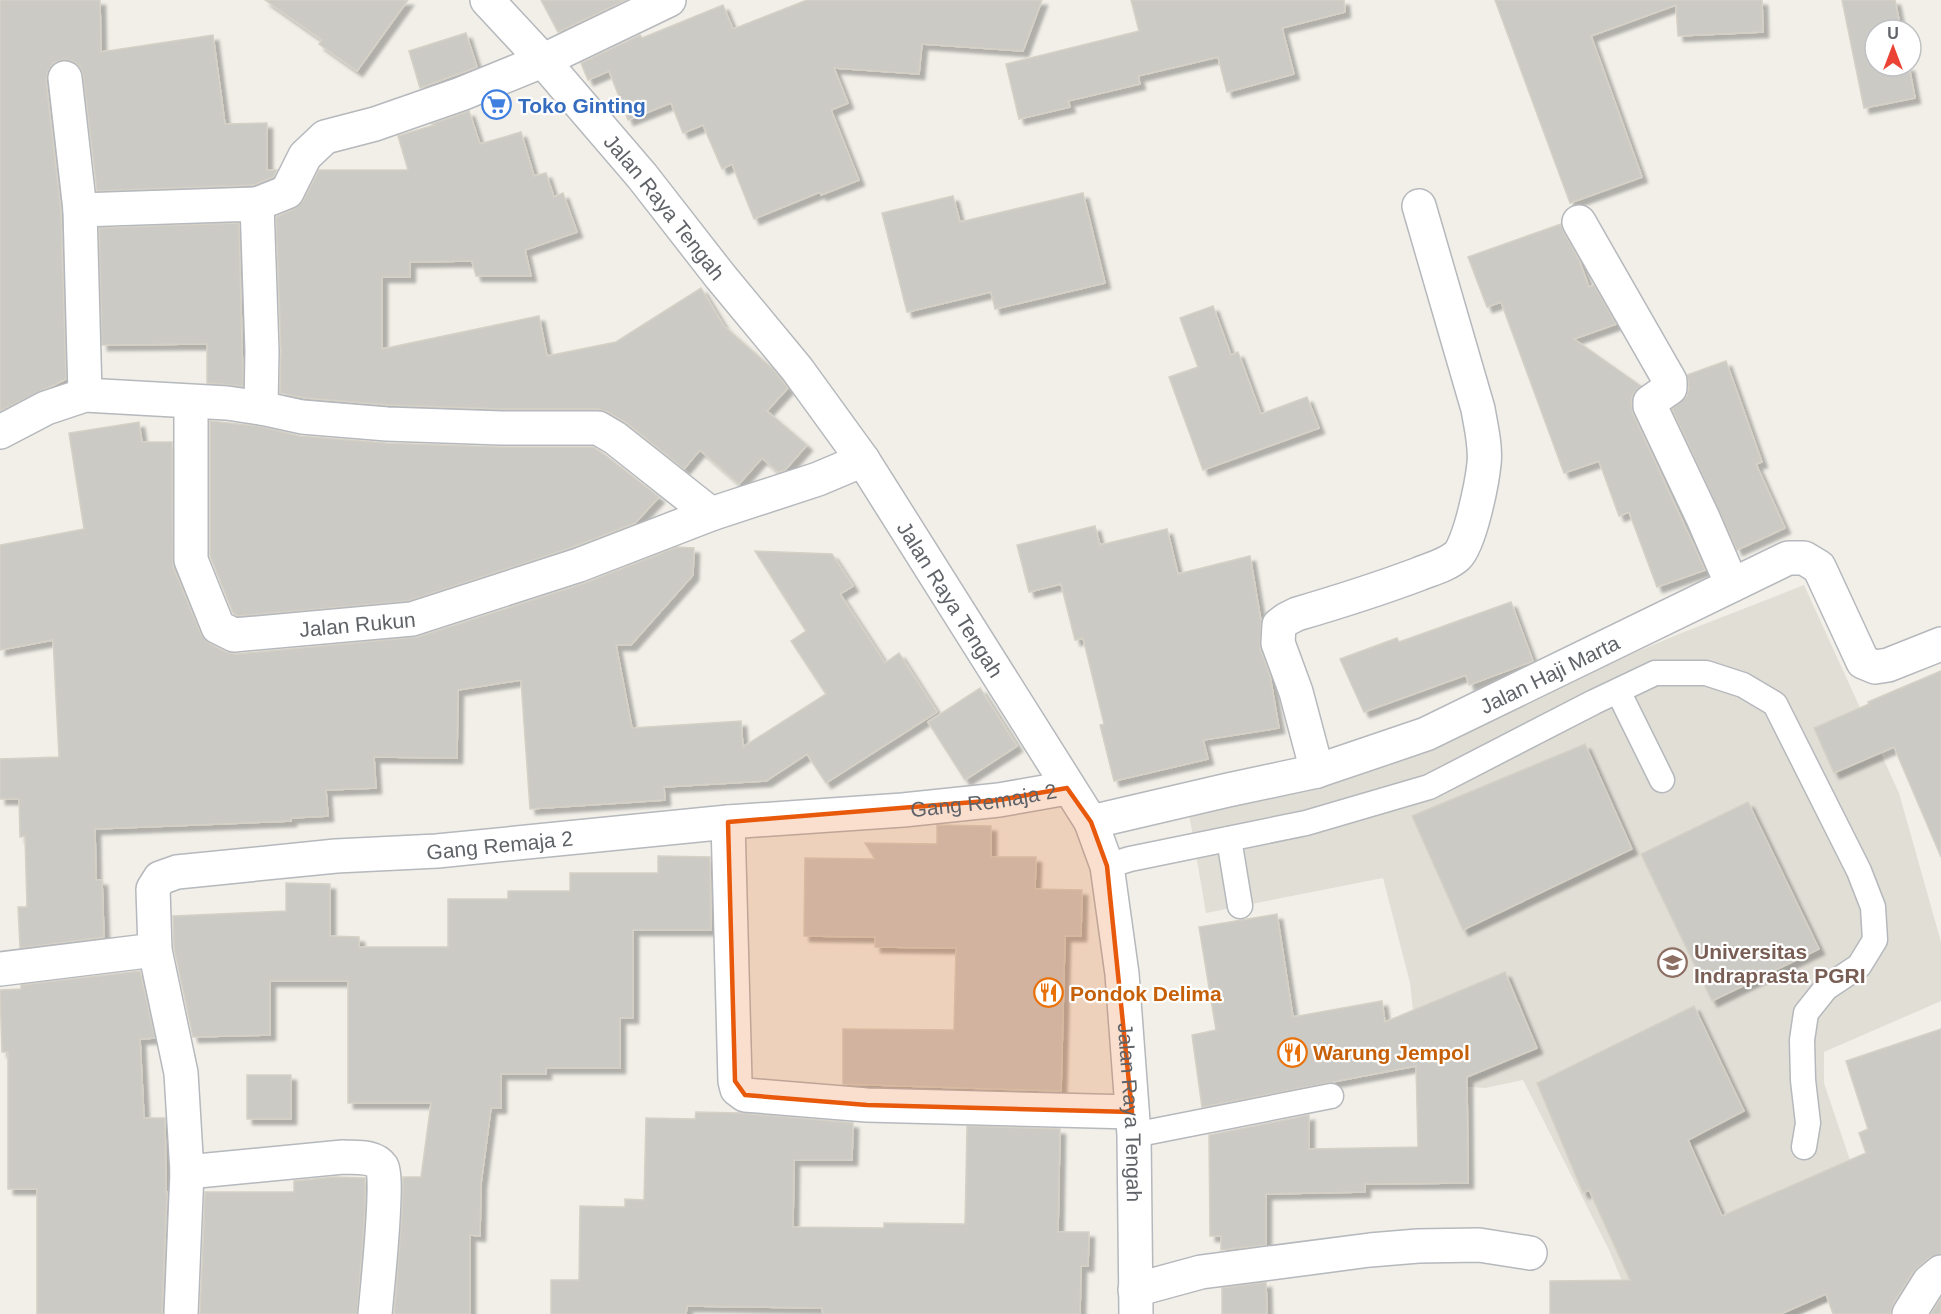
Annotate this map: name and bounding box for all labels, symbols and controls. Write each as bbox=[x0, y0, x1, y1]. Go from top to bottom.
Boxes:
north arrow bbox=[1863, 18, 1923, 78]
text: U bbox=[1887, 25, 1899, 42]
supermarket icon: Toko Ginting bbox=[481, 89, 513, 121]
place label: Toko Ginting bbox=[518, 94, 646, 117]
street label: Jalan Raya Tengah bbox=[600, 130, 730, 284]
street label: Jalan Raya Tengah bbox=[893, 517, 1008, 681]
street label: Jalan Rukun bbox=[298, 607, 417, 641]
street label: Jalan Haji Marta bbox=[1476, 630, 1623, 718]
street label: Gang Remaja 2 bbox=[909, 779, 1058, 821]
street label: Gang Remaja 2 bbox=[426, 826, 574, 863]
place label: Universitas Indraprasta PGRI bbox=[1694, 940, 1866, 987]
school or university icon: Universitas Indraprasta PGRI bbox=[1657, 947, 1689, 979]
restaurant icon: Pondok Delima bbox=[1033, 977, 1065, 1009]
place label: Pondok Delima bbox=[1070, 982, 1222, 1005]
street label: Jalan Raya Tengah bbox=[1114, 1022, 1146, 1202]
restaurant icon: Warung Jempol bbox=[1276, 1036, 1308, 1068]
place label: Warung Jempol bbox=[1313, 1041, 1470, 1064]

